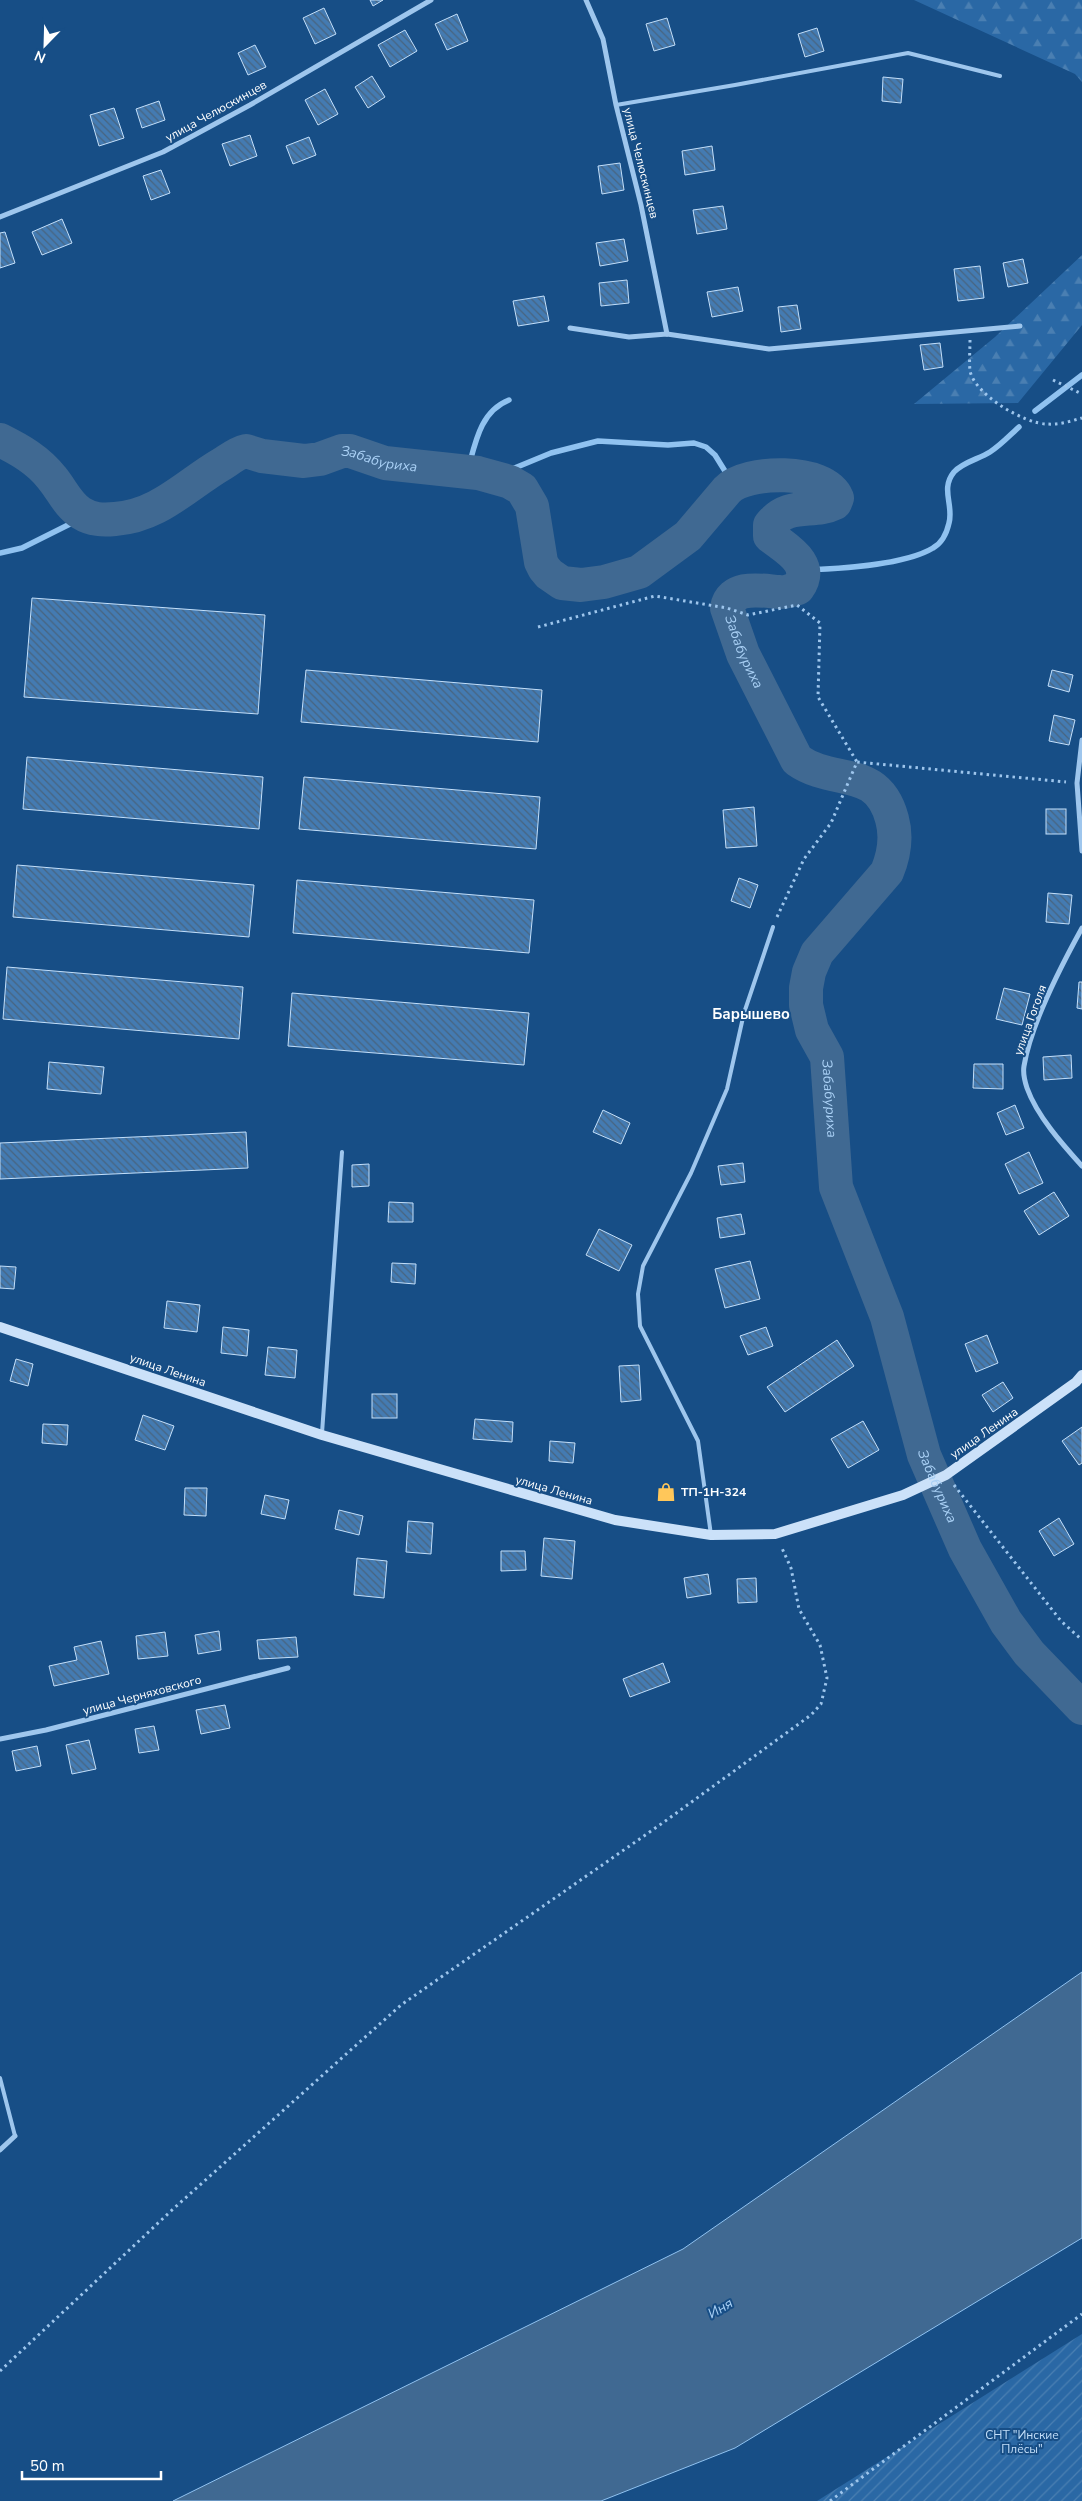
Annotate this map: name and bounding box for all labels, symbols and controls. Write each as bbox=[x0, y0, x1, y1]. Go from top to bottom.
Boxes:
north arrow bbox=[20, 20, 70, 70]
text: N bbox=[32, 46, 49, 67]
street label: улица Челюскинцев bbox=[162, 76, 270, 146]
street label: улица Челюскинцев bbox=[619, 106, 663, 220]
water label: Забабуриха bbox=[341, 442, 418, 476]
water label: Забабуриха bbox=[720, 612, 768, 692]
street label: улица Гоголя bbox=[1010, 983, 1050, 1057]
district label: Барышево bbox=[712, 1004, 790, 1024]
water label: Забабуриха bbox=[817, 1059, 842, 1138]
street label: улица Ленина bbox=[128, 1349, 208, 1391]
street label: улица Ленина bbox=[947, 1404, 1021, 1462]
water label: Забабуриха bbox=[913, 1447, 961, 1526]
street label: улица Ленина bbox=[514, 1471, 594, 1509]
shop icon: ТП-1Н-324 bbox=[655, 1481, 677, 1503]
place label: ТП-1Н-324 bbox=[681, 1484, 746, 1500]
street label: улица Черняховского bbox=[81, 1671, 203, 1719]
water label: Иня bbox=[704, 2294, 736, 2323]
park label: СНТ "Инские Плёсы" bbox=[985, 2427, 1059, 2457]
scale bar bbox=[22, 2448, 161, 2480]
text: 50 m bbox=[30, 2456, 65, 2476]

